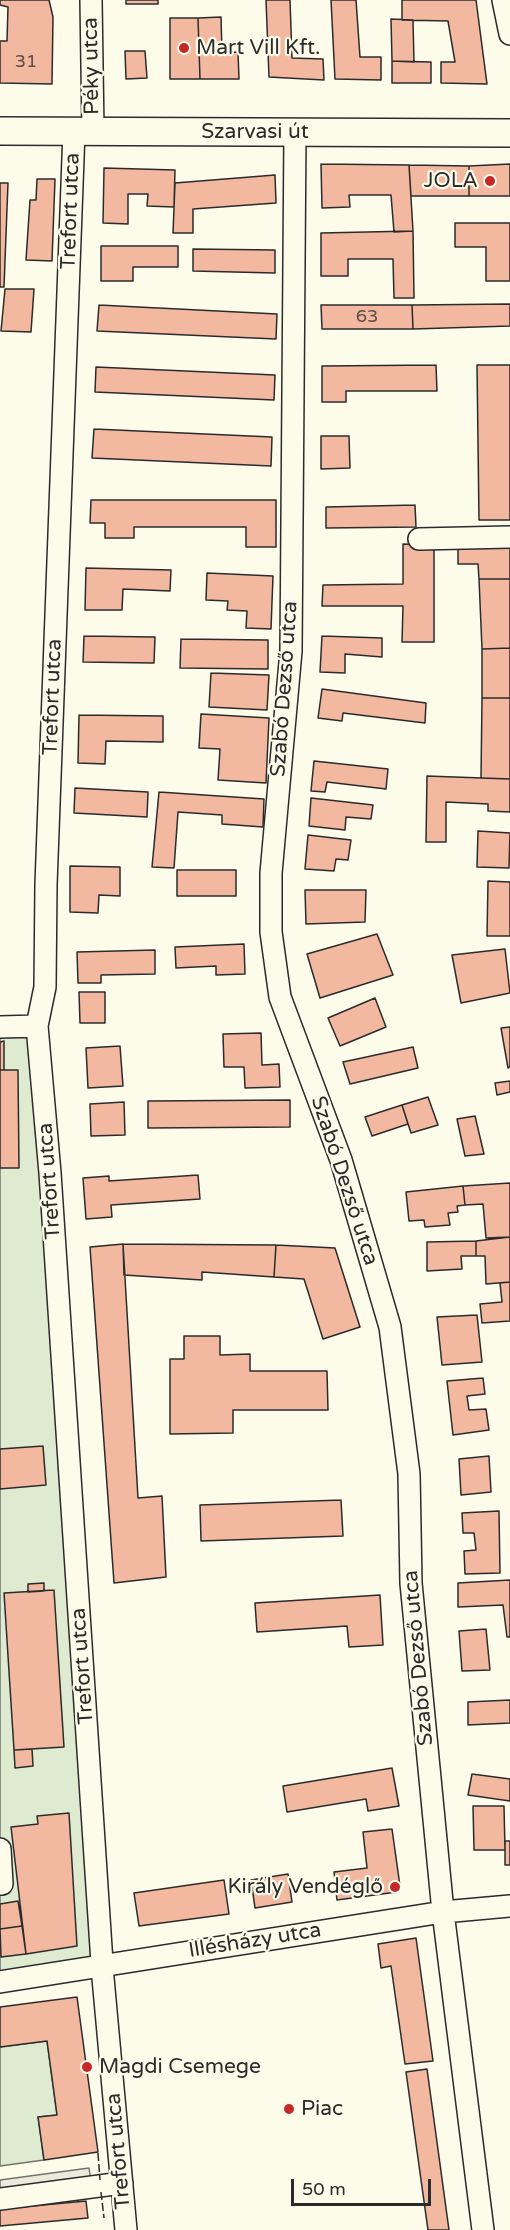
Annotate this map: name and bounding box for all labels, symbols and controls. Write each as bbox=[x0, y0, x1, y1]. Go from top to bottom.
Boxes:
street label: Péky utca bbox=[79, 17, 105, 115]
place label: Mart Vill Kft. bbox=[196, 35, 320, 61]
marker: Mart Vill Kft. bbox=[177, 41, 191, 55]
house number: 31 bbox=[15, 51, 37, 73]
street label: Szarvasi út bbox=[201, 119, 309, 145]
street label: Trefort utca bbox=[56, 152, 86, 270]
place label: JOLA bbox=[424, 168, 478, 194]
marker: JOLA bbox=[483, 174, 497, 188]
house number: 63 bbox=[356, 306, 378, 328]
street label: Szabó Dezső utca bbox=[266, 600, 304, 778]
street label: Trefort utca bbox=[38, 638, 68, 756]
street label: Szabó Dezső utca bbox=[305, 1093, 383, 1269]
street label: Trefort utca bbox=[33, 1122, 67, 1240]
street label: Szabó Dezső utca bbox=[399, 1569, 439, 1747]
street label: Trefort utca bbox=[66, 1607, 100, 1725]
place label: Király Vendéglő bbox=[227, 1874, 383, 1900]
marker: Király Vendéglő bbox=[388, 1880, 402, 1894]
street label: Illésházy utca bbox=[187, 1918, 323, 1964]
place label: Magdi Csemege bbox=[99, 2054, 261, 2080]
marker: Magdi Csemege bbox=[80, 2060, 94, 2074]
street label: Trefort utca bbox=[101, 2092, 137, 2210]
place label: Piac bbox=[301, 2096, 343, 2122]
marker: Piac bbox=[282, 2102, 296, 2116]
scale bar bbox=[294, 2167, 434, 2205]
text: 50 m bbox=[302, 2178, 346, 2200]

